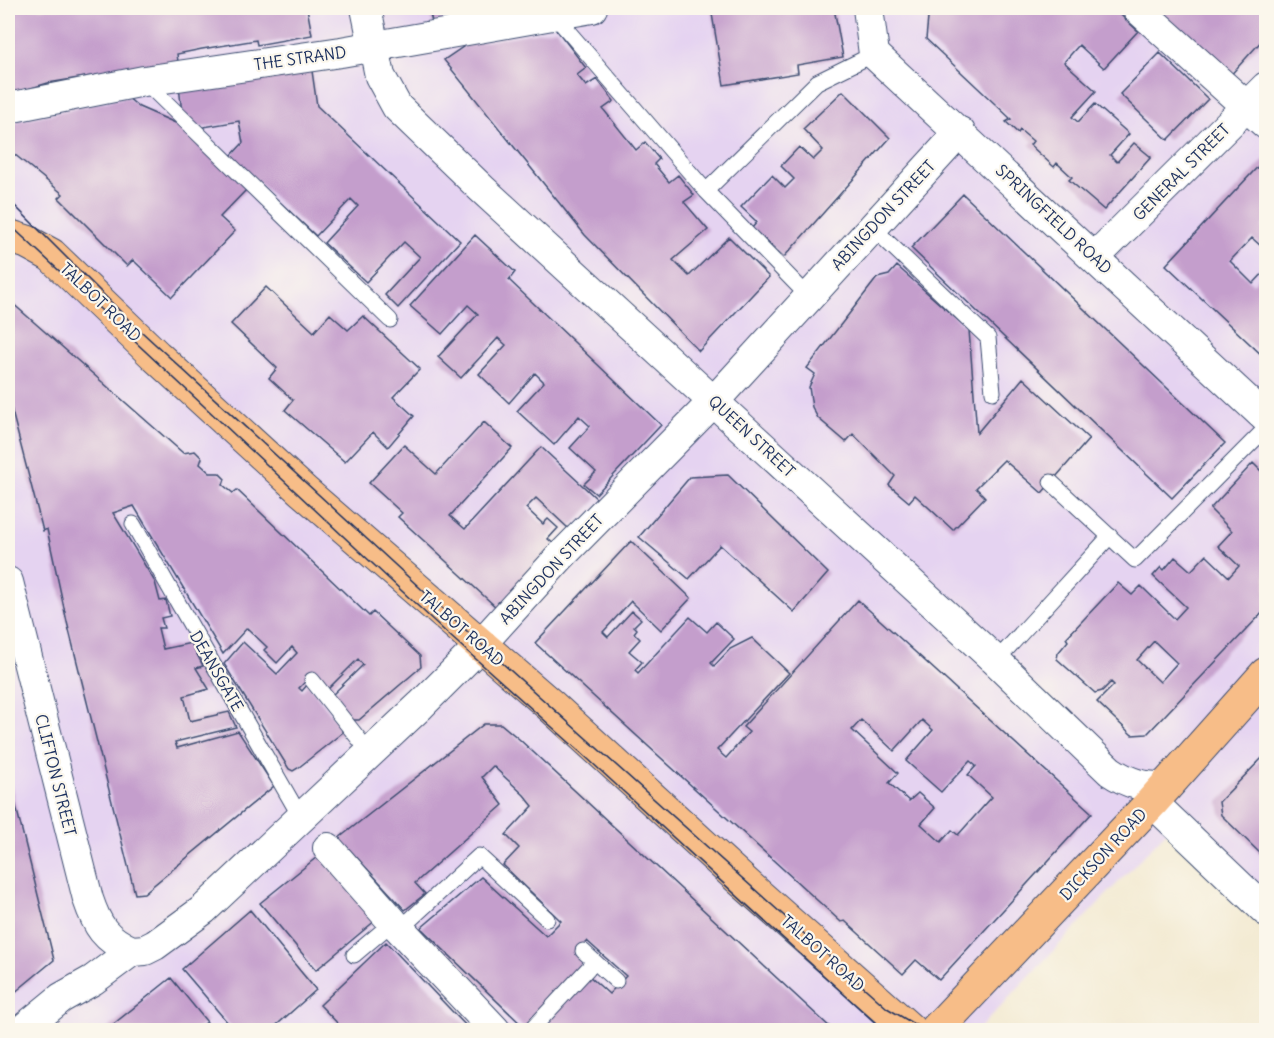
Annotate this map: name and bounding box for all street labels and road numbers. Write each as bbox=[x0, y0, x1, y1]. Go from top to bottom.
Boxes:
street label: THE STRAND bbox=[252, 42, 348, 74]
street label: GENERAL STREET bbox=[1128, 119, 1234, 225]
street label: ABINGDON STREET bbox=[827, 156, 939, 274]
street label: SPRINGFIELD ROAD bbox=[992, 160, 1116, 278]
street label: TALBOT ROAD bbox=[56, 258, 146, 346]
street label: QUEEN STREET bbox=[705, 391, 799, 481]
street label: ABINGDON STREET bbox=[495, 510, 607, 628]
street label: TALBOT ROAD bbox=[416, 586, 508, 670]
street label: DEANSGATE bbox=[186, 627, 248, 715]
street label: CLIFTON STREET bbox=[31, 712, 81, 838]
street label: DICKSON ROAD bbox=[1055, 804, 1151, 904]
street label: TALBOT ROAD bbox=[777, 910, 869, 996]

